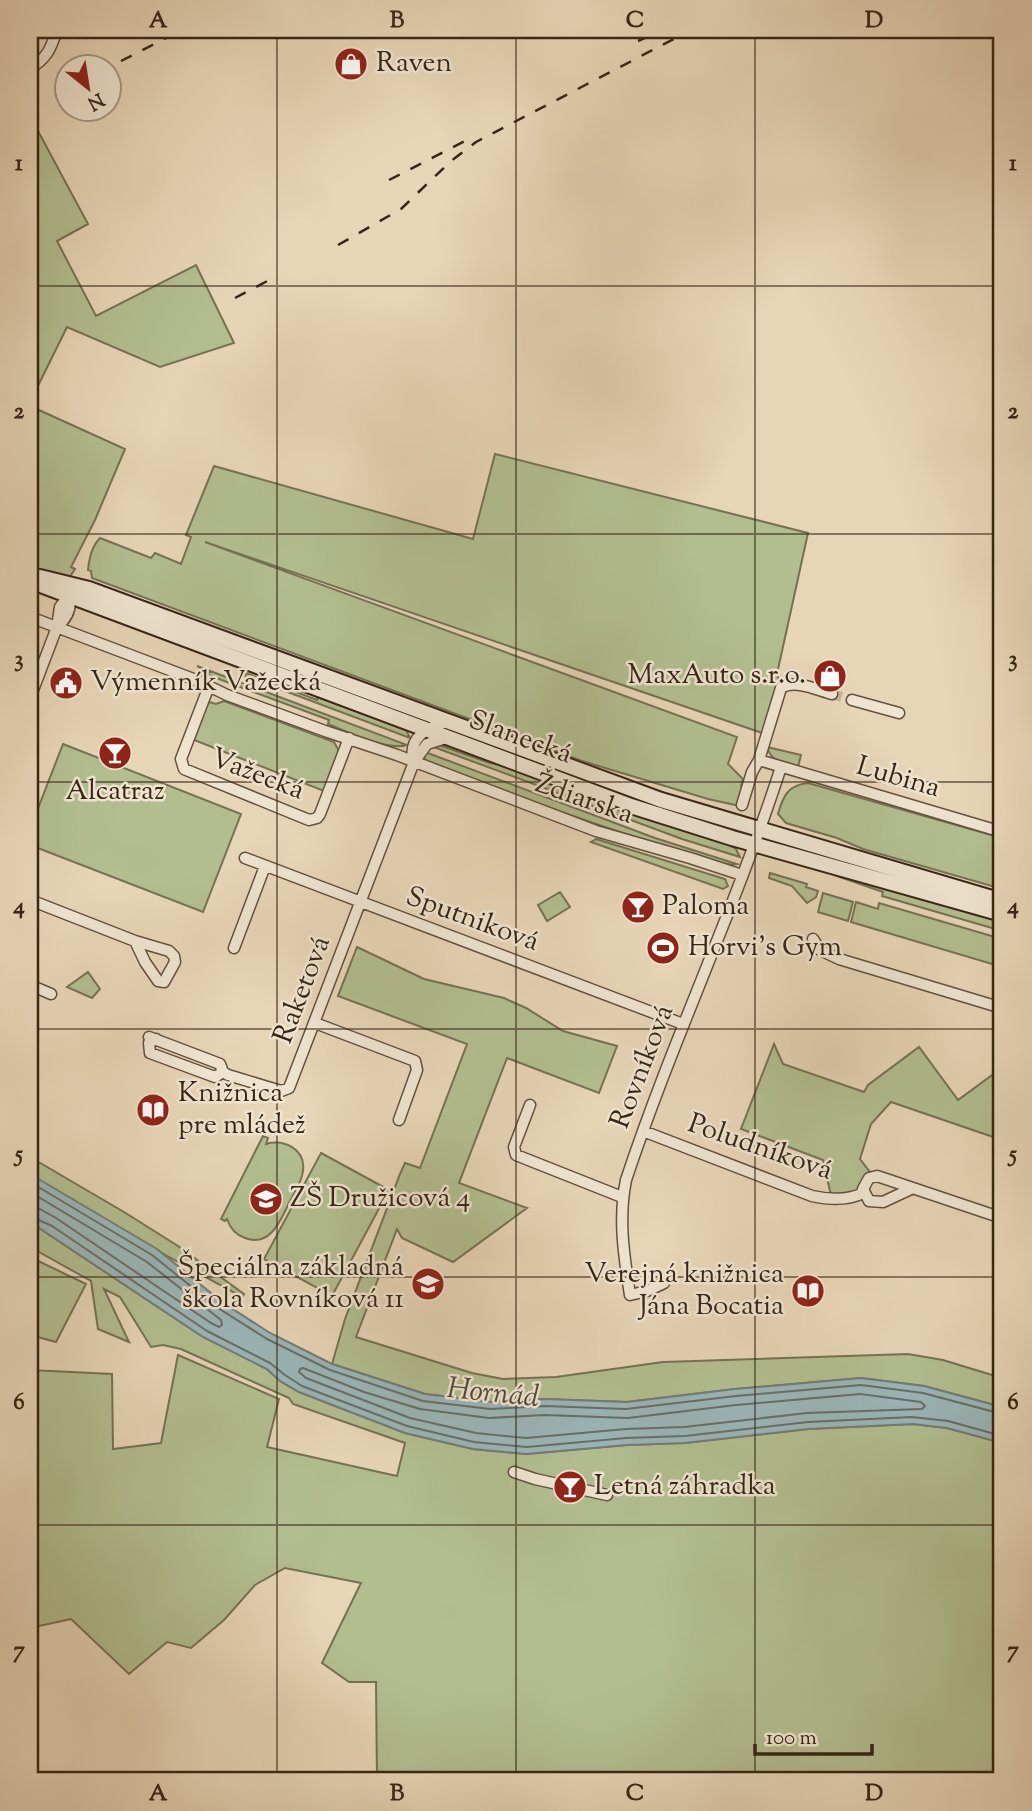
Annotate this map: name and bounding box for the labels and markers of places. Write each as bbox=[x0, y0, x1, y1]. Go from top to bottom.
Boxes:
place label: Raven bbox=[376, 44, 452, 84]
shop icon: Raven bbox=[332, 45, 370, 83]
place label: MaxAuto s.r.o. bbox=[628, 656, 806, 696]
shop icon: MaxAuto s.r.o. bbox=[811, 657, 849, 695]
place label: Výmenník Važecká bbox=[90, 663, 321, 703]
public building icon: Výmenník Važecká bbox=[47, 664, 85, 702]
bar icon: Alcatraz bbox=[96, 734, 134, 772]
place label: Alcatraz bbox=[65, 772, 165, 812]
place label: Paloma bbox=[662, 887, 749, 927]
bar icon: Paloma bbox=[619, 888, 657, 926]
place label: Horvi's Gym bbox=[688, 928, 842, 968]
sports icon: Horvi's Gym bbox=[644, 929, 682, 967]
place label: Knižnica pre mládež bbox=[178, 1074, 306, 1146]
library icon: Knižnica pre mládež bbox=[134, 1091, 172, 1129]
place label: ZŠ Družicová 4 bbox=[290, 1179, 470, 1219]
school or university icon: ZŠ Družicová 4 bbox=[247, 1180, 285, 1218]
place label: Špeciálna základná škola Rovníková 11 bbox=[178, 1248, 404, 1320]
place label: Verejná knižnica Jána Bocatia bbox=[584, 1255, 784, 1327]
school or university icon: Špeciálna základná škola Rovníková 11 bbox=[409, 1265, 447, 1303]
library icon: Verejná knižnica Jána Bocatia bbox=[789, 1272, 827, 1310]
place label: Letná záhradka bbox=[594, 1467, 776, 1507]
bar icon: Letná záhradka bbox=[551, 1468, 589, 1506]

